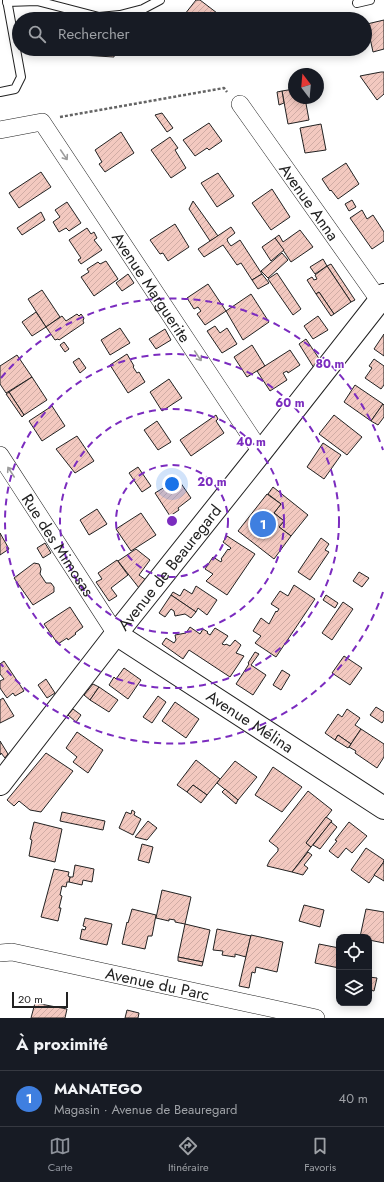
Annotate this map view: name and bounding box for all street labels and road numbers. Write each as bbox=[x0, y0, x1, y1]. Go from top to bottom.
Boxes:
street label: Avenue Anna bbox=[274, 159, 345, 245]
street label: Avenue Marguerite bbox=[107, 227, 197, 347]
street label: Rue des Mimosas bbox=[16, 489, 100, 601]
street label: Avenue de Beauregard bbox=[112, 499, 227, 635]
street label: Avenue Mélina bbox=[202, 684, 298, 758]
street label: Avenue du Parc bbox=[103, 961, 212, 1006]

